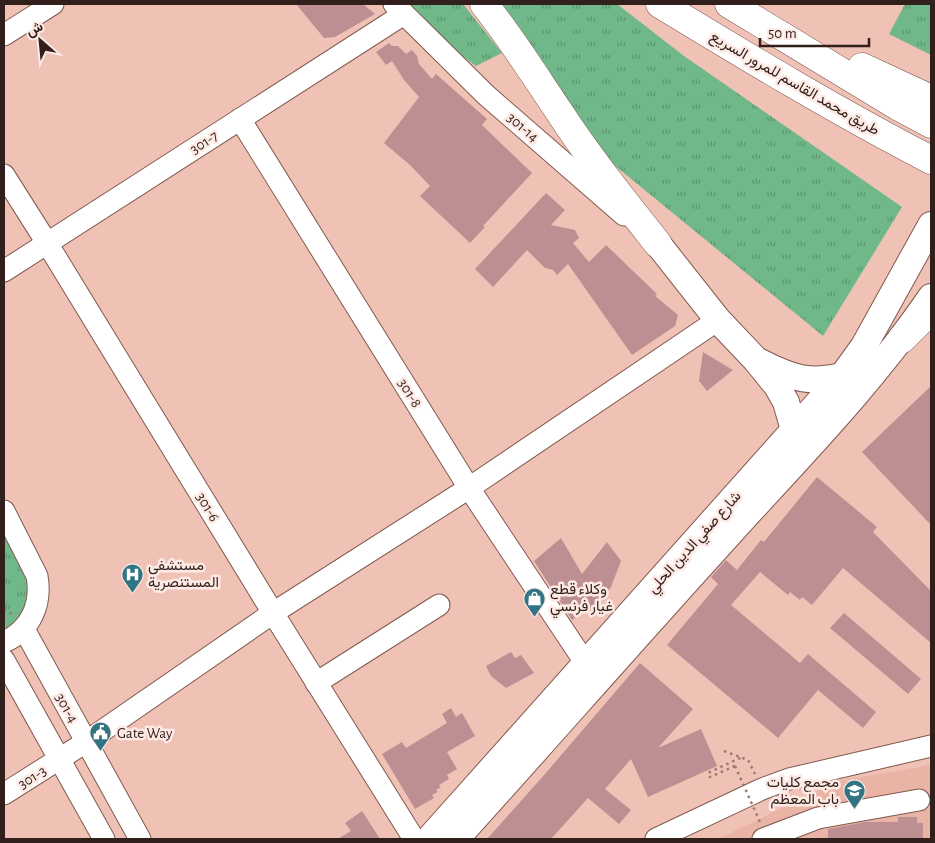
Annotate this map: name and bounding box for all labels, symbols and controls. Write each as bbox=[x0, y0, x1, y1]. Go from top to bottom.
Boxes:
north arrow bbox=[15, 15, 65, 65]
scale bar bbox=[760, 15, 869, 47]
text: ش bbox=[24, 19, 46, 40]
text: 50 m bbox=[768, 26, 797, 41]
street label: طريق محمد القاسم للمرور السريع bbox=[706, 29, 882, 141]
street label: 301-14 bbox=[504, 110, 541, 145]
street label: 301-7 bbox=[188, 128, 221, 157]
street label: 301-8 bbox=[395, 376, 424, 410]
street label: شارع صفي الدين الحلي bbox=[645, 488, 748, 600]
street label: 301-6 bbox=[193, 490, 222, 524]
place label: مستشفى المستنصرية bbox=[148, 558, 219, 591]
hospital icon: مستشفى المستنصرية bbox=[120, 562, 144, 593]
place label: وكلاء قطع غيار فرنسي bbox=[550, 582, 613, 619]
shop icon: وكلاء قطع غيار فرنسي bbox=[522, 586, 546, 617]
street label: 301-4 bbox=[52, 691, 81, 725]
public building icon: Gate Way bbox=[89, 721, 113, 752]
place label: Gate Way bbox=[117, 726, 173, 741]
street label: 301-3 bbox=[16, 763, 49, 792]
place label: مجمع كليات باب المعظم bbox=[767, 775, 839, 809]
school or university icon: مجمع كليات باب المعظم bbox=[843, 779, 867, 810]

